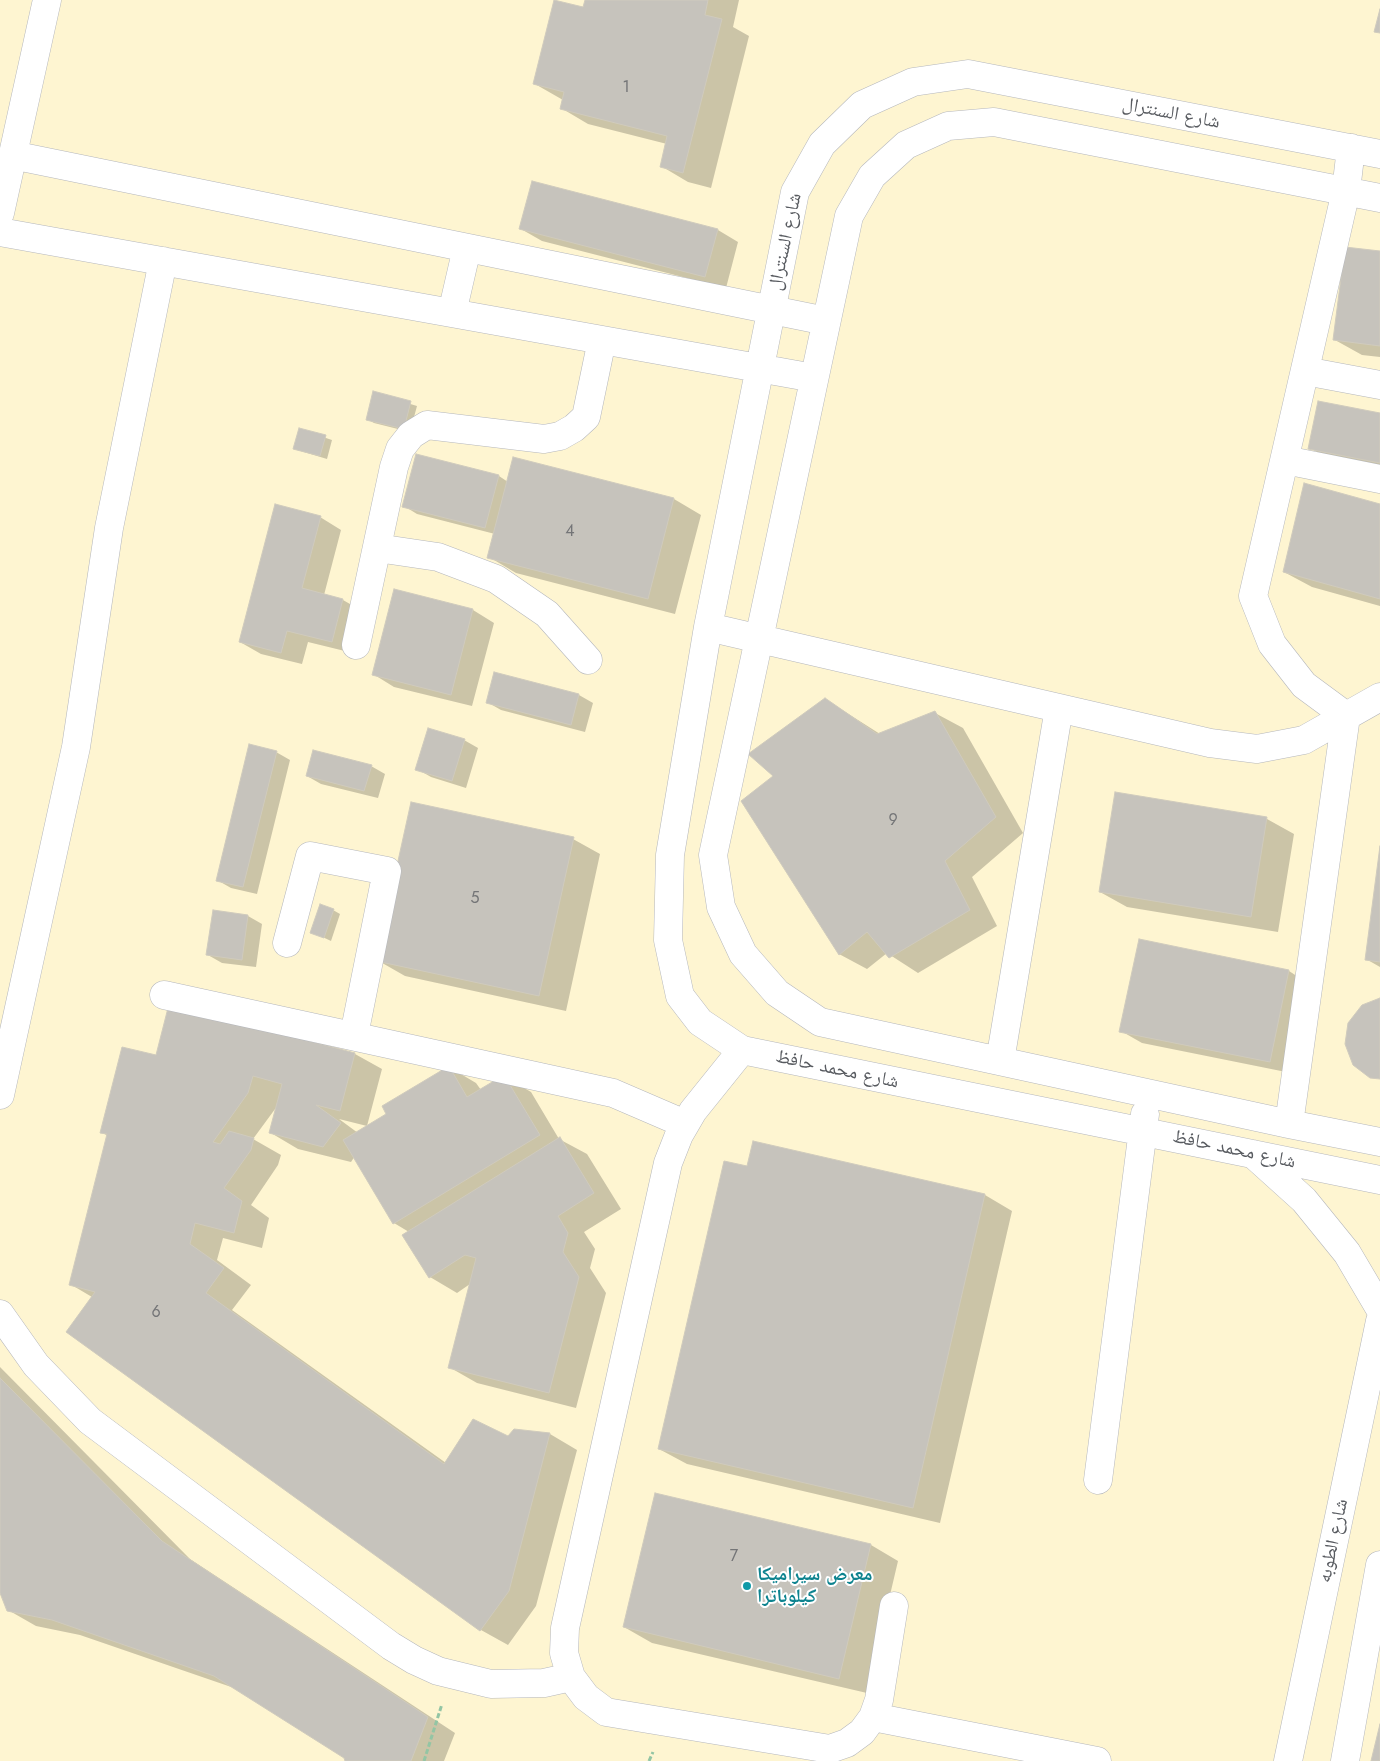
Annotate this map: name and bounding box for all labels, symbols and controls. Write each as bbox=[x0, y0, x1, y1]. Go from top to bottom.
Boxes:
house number: 1 bbox=[622, 78, 630, 98]
street label: شارع السنترال bbox=[1120, 93, 1222, 135]
street label: شارع السنترال bbox=[765, 191, 807, 293]
house number: 4 bbox=[565, 522, 575, 542]
house number: 9 bbox=[888, 811, 898, 831]
house number: 5 bbox=[470, 889, 480, 909]
street label: شارع محمد حافظ bbox=[773, 1046, 901, 1094]
street label: شارع محمد حافظ bbox=[1170, 1126, 1298, 1174]
house number: 6 bbox=[151, 1303, 161, 1323]
street label: شارع الطوبه bbox=[1314, 1497, 1354, 1585]
house number: 7 bbox=[730, 1547, 738, 1567]
place label: معرض سيراميكا كيلوباترا bbox=[757, 1564, 872, 1608]
marker: معرض سيراميكا كيلوباترا bbox=[741, 1580, 753, 1592]

